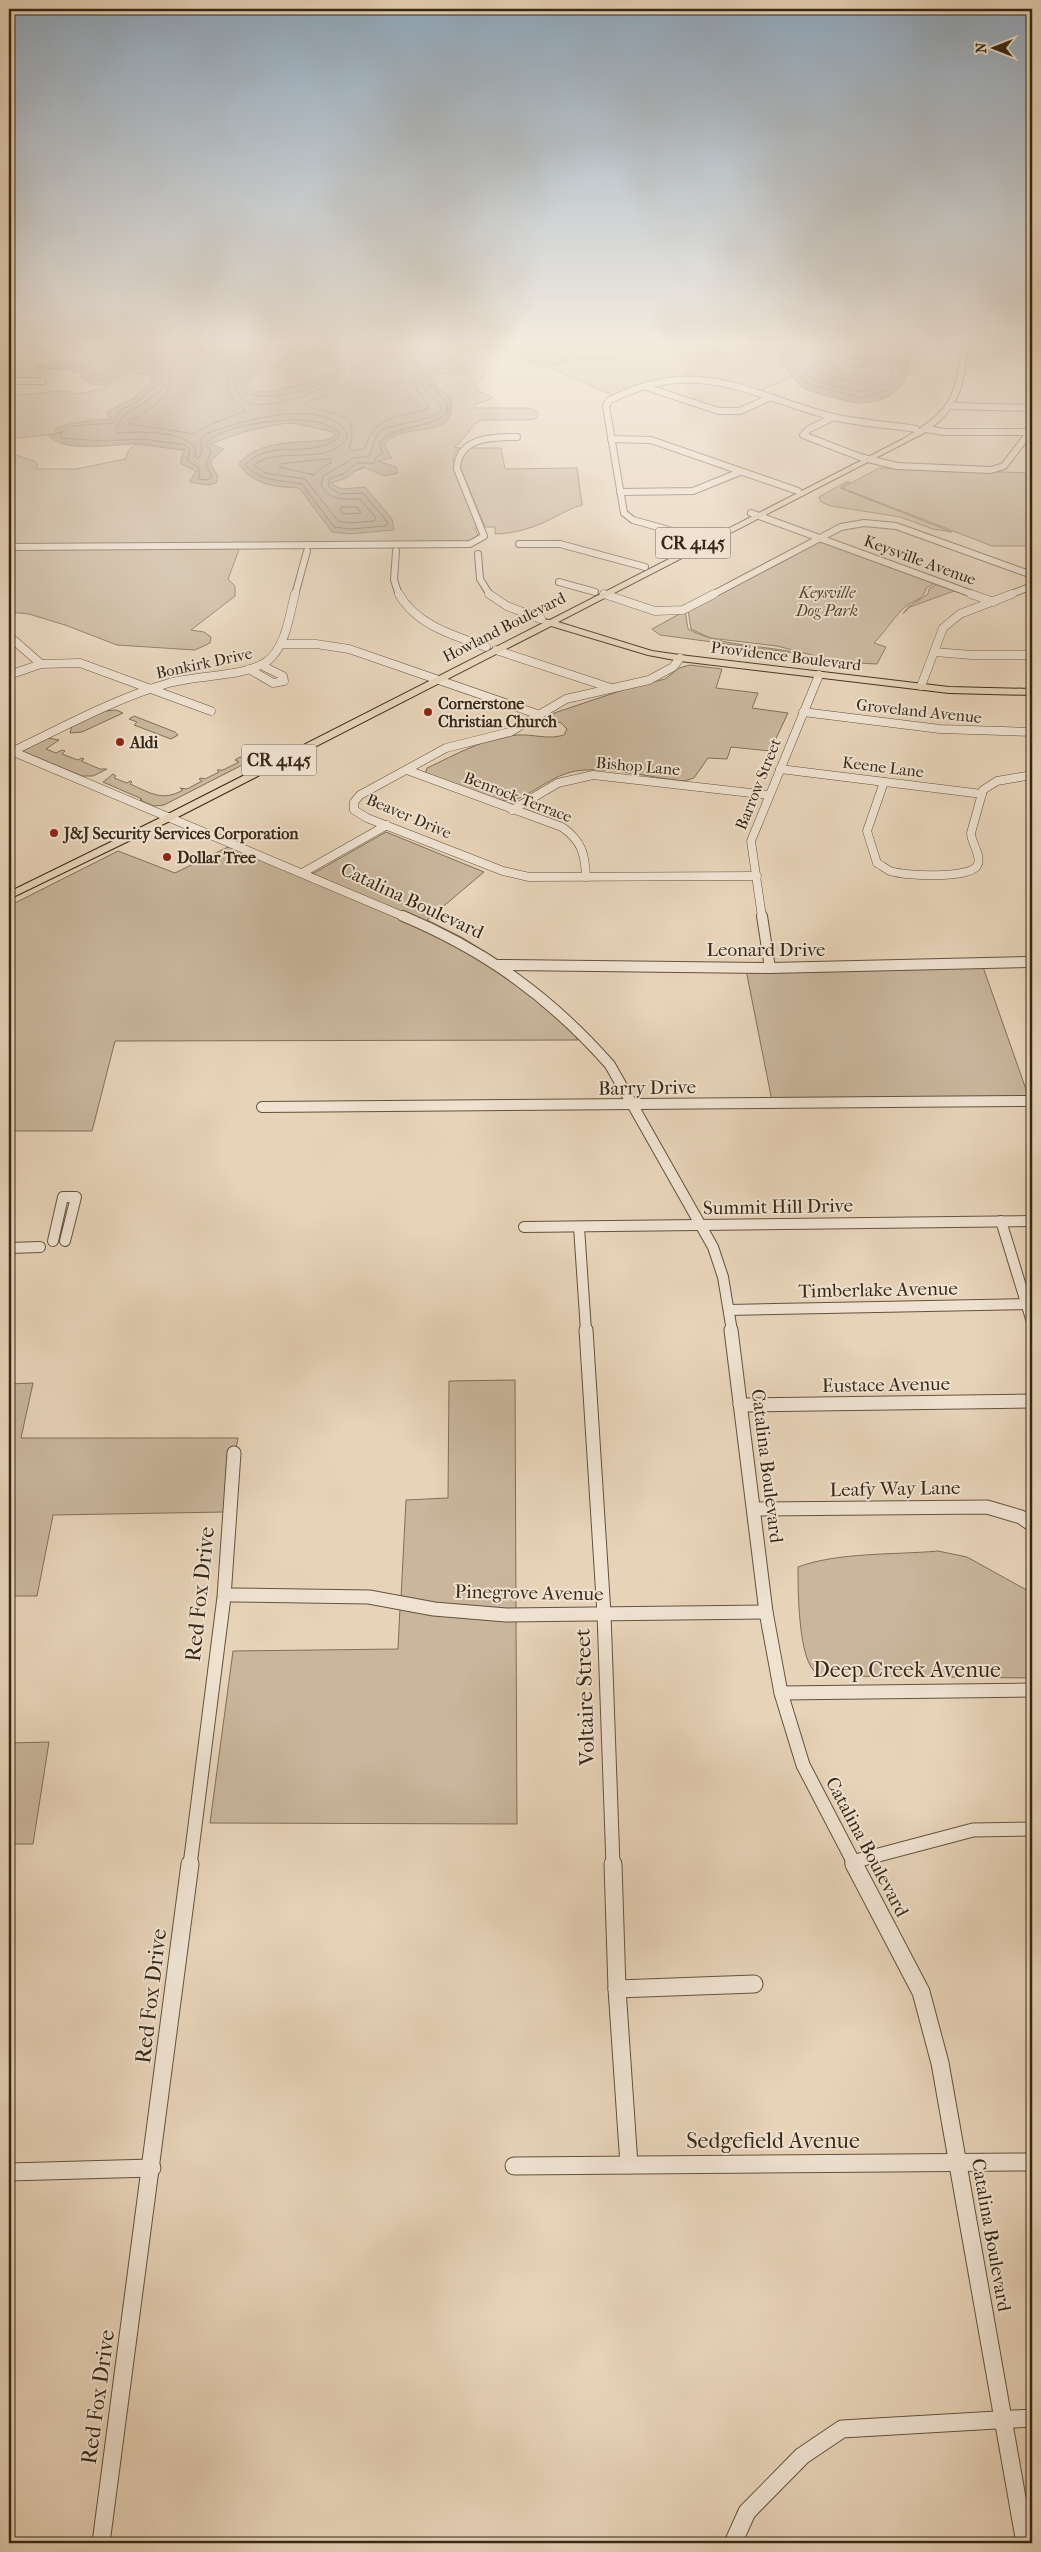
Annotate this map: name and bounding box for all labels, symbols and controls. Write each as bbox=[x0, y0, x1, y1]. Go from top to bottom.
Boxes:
north arrow bbox=[968, 22, 1018, 72]
text: N bbox=[973, 42, 990, 53]
road number: CR 4145 bbox=[656, 528, 730, 558]
street label: Keysville Avenue bbox=[861, 531, 979, 589]
park label: Keysville Dog Park bbox=[795, 583, 858, 620]
street label: Howland Boulevard bbox=[439, 588, 569, 666]
street label: Providence Boulevard bbox=[710, 637, 862, 675]
street label: Bonkirk Drive bbox=[154, 643, 254, 682]
place label: Cornerstone Christian Church bbox=[438, 694, 558, 731]
street label: Groveland Avenue bbox=[855, 695, 983, 727]
marker: Cornerstone Christian Church bbox=[422, 706, 434, 718]
place label: Aldi bbox=[129, 733, 158, 752]
street label: Barrow Street bbox=[731, 735, 785, 832]
marker: Aldi bbox=[114, 736, 126, 748]
road number: CR 4145 bbox=[242, 744, 316, 776]
street label: Bishop Lane bbox=[595, 753, 681, 779]
street label: Keene Lane bbox=[841, 753, 925, 781]
street label: Benrock Terrace bbox=[461, 768, 575, 826]
street label: Beaver Drive bbox=[364, 790, 454, 842]
place label: J&J Security Services Corporation bbox=[62, 824, 299, 844]
marker: J&J Security Services Corporation bbox=[48, 827, 60, 839]
place label: Dollar Tree bbox=[177, 848, 256, 867]
marker: Dollar Tree bbox=[161, 851, 173, 863]
street label: Catalina Boulevard bbox=[337, 858, 488, 944]
street label: Leonard Drive bbox=[707, 939, 825, 961]
street label: Barry Drive bbox=[598, 1076, 696, 1100]
street label: Summit Hill Drive bbox=[703, 1195, 853, 1219]
street label: Timberlake Avenue bbox=[798, 1278, 958, 1302]
street label: Eustace Avenue bbox=[822, 1373, 950, 1397]
street label: Catalina Boulevard bbox=[747, 1388, 787, 1545]
street label: Leafy Way Lane bbox=[829, 1477, 961, 1501]
street label: Red Fox Drive bbox=[180, 1525, 220, 1663]
street label: Pinegrove Avenue bbox=[454, 1581, 604, 1605]
street label: Voltaire Street bbox=[570, 1628, 600, 1767]
street label: Deep Creek Avenue bbox=[813, 1657, 1001, 1683]
street label: Catalina Boulevard bbox=[821, 1773, 913, 1921]
street label: Red Fox Drive bbox=[130, 1927, 172, 2065]
street label: Sedgefield Avenue bbox=[686, 2128, 860, 2154]
street label: Catalina Boulevard bbox=[967, 2157, 1015, 2314]
street label: Red Fox Drive bbox=[76, 2328, 120, 2466]

